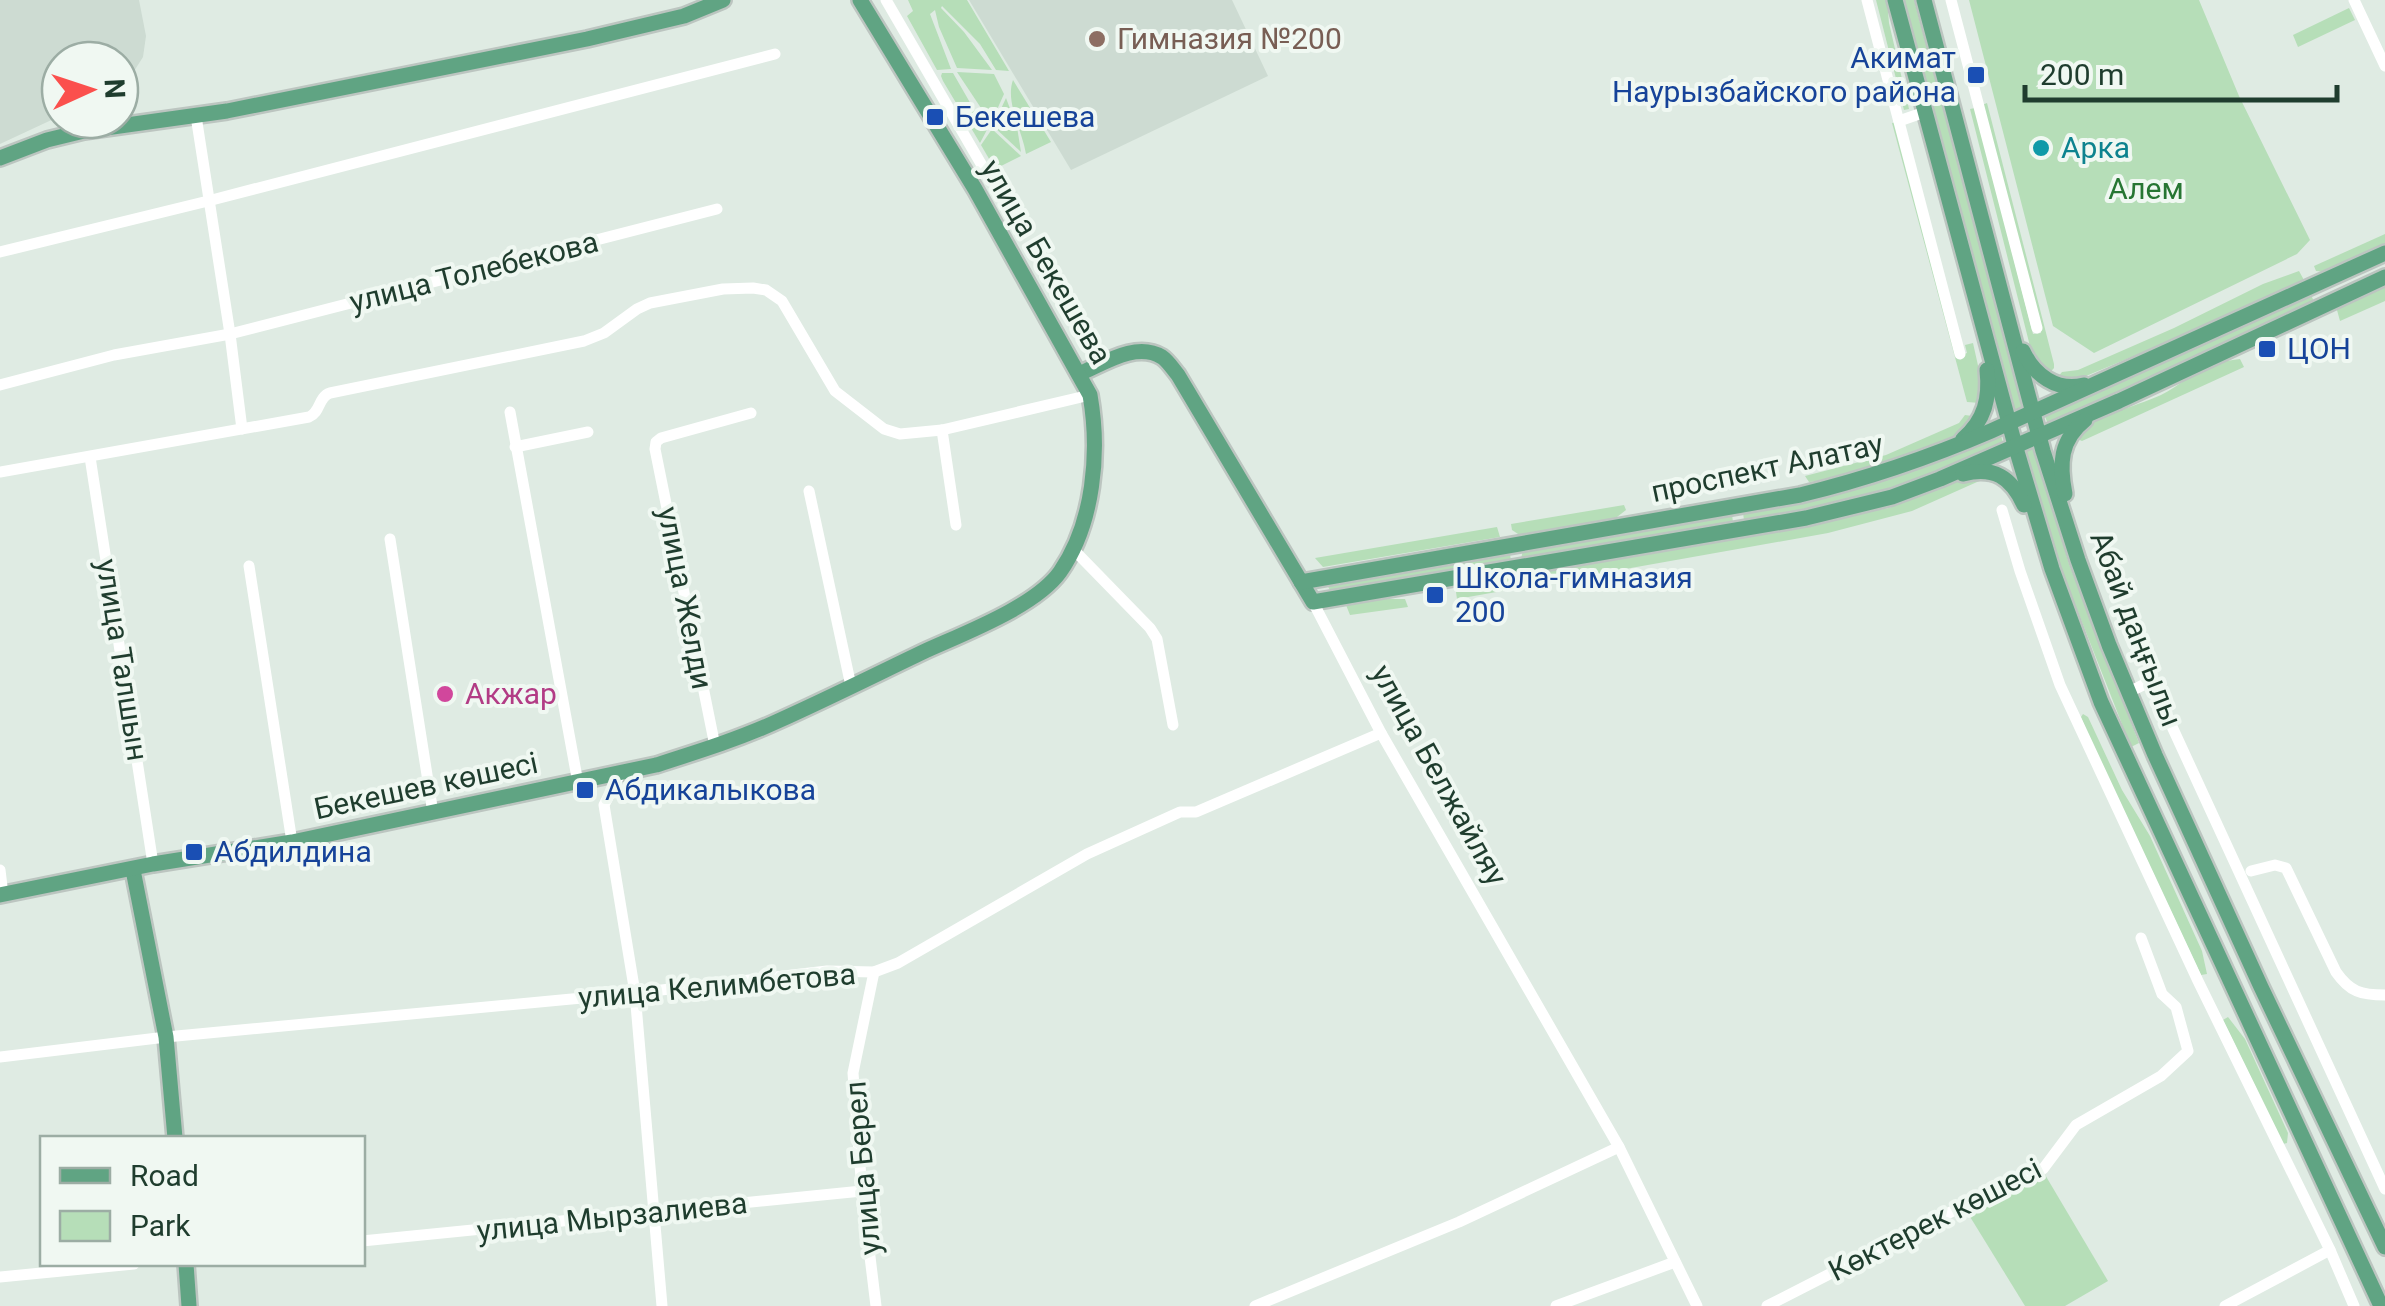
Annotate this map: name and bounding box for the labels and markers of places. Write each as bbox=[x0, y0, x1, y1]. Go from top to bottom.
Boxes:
place label: Гимназия №200 bbox=[1117, 21, 1342, 56]
marker: Гимназия №200 bbox=[1086, 28, 1108, 50]
place label: Акимат Наурызбайского района bbox=[1612, 40, 1956, 109]
marker: Акимат Наурызбайского района bbox=[1965, 64, 1987, 86]
place label: Бекешева bbox=[955, 99, 1095, 134]
marker: Бекешева bbox=[924, 106, 946, 128]
place label: Арка bbox=[2061, 130, 2130, 165]
marker: Арка bbox=[2030, 137, 2052, 159]
place label: ЦОН bbox=[2287, 331, 2351, 366]
marker: ЦОН bbox=[2256, 338, 2278, 360]
place label: Школа-гимназия 200 bbox=[1455, 560, 1693, 629]
marker: Школа-гимназия 200 bbox=[1424, 584, 1446, 606]
place label: Акжар bbox=[465, 676, 557, 711]
marker: Акжар bbox=[434, 683, 456, 705]
place label: Абдикалыкова bbox=[605, 772, 816, 807]
marker: Абдикалыкова bbox=[574, 779, 596, 801]
place label: Абдилдина bbox=[214, 834, 372, 869]
marker: Абдилдина bbox=[183, 841, 205, 863]

